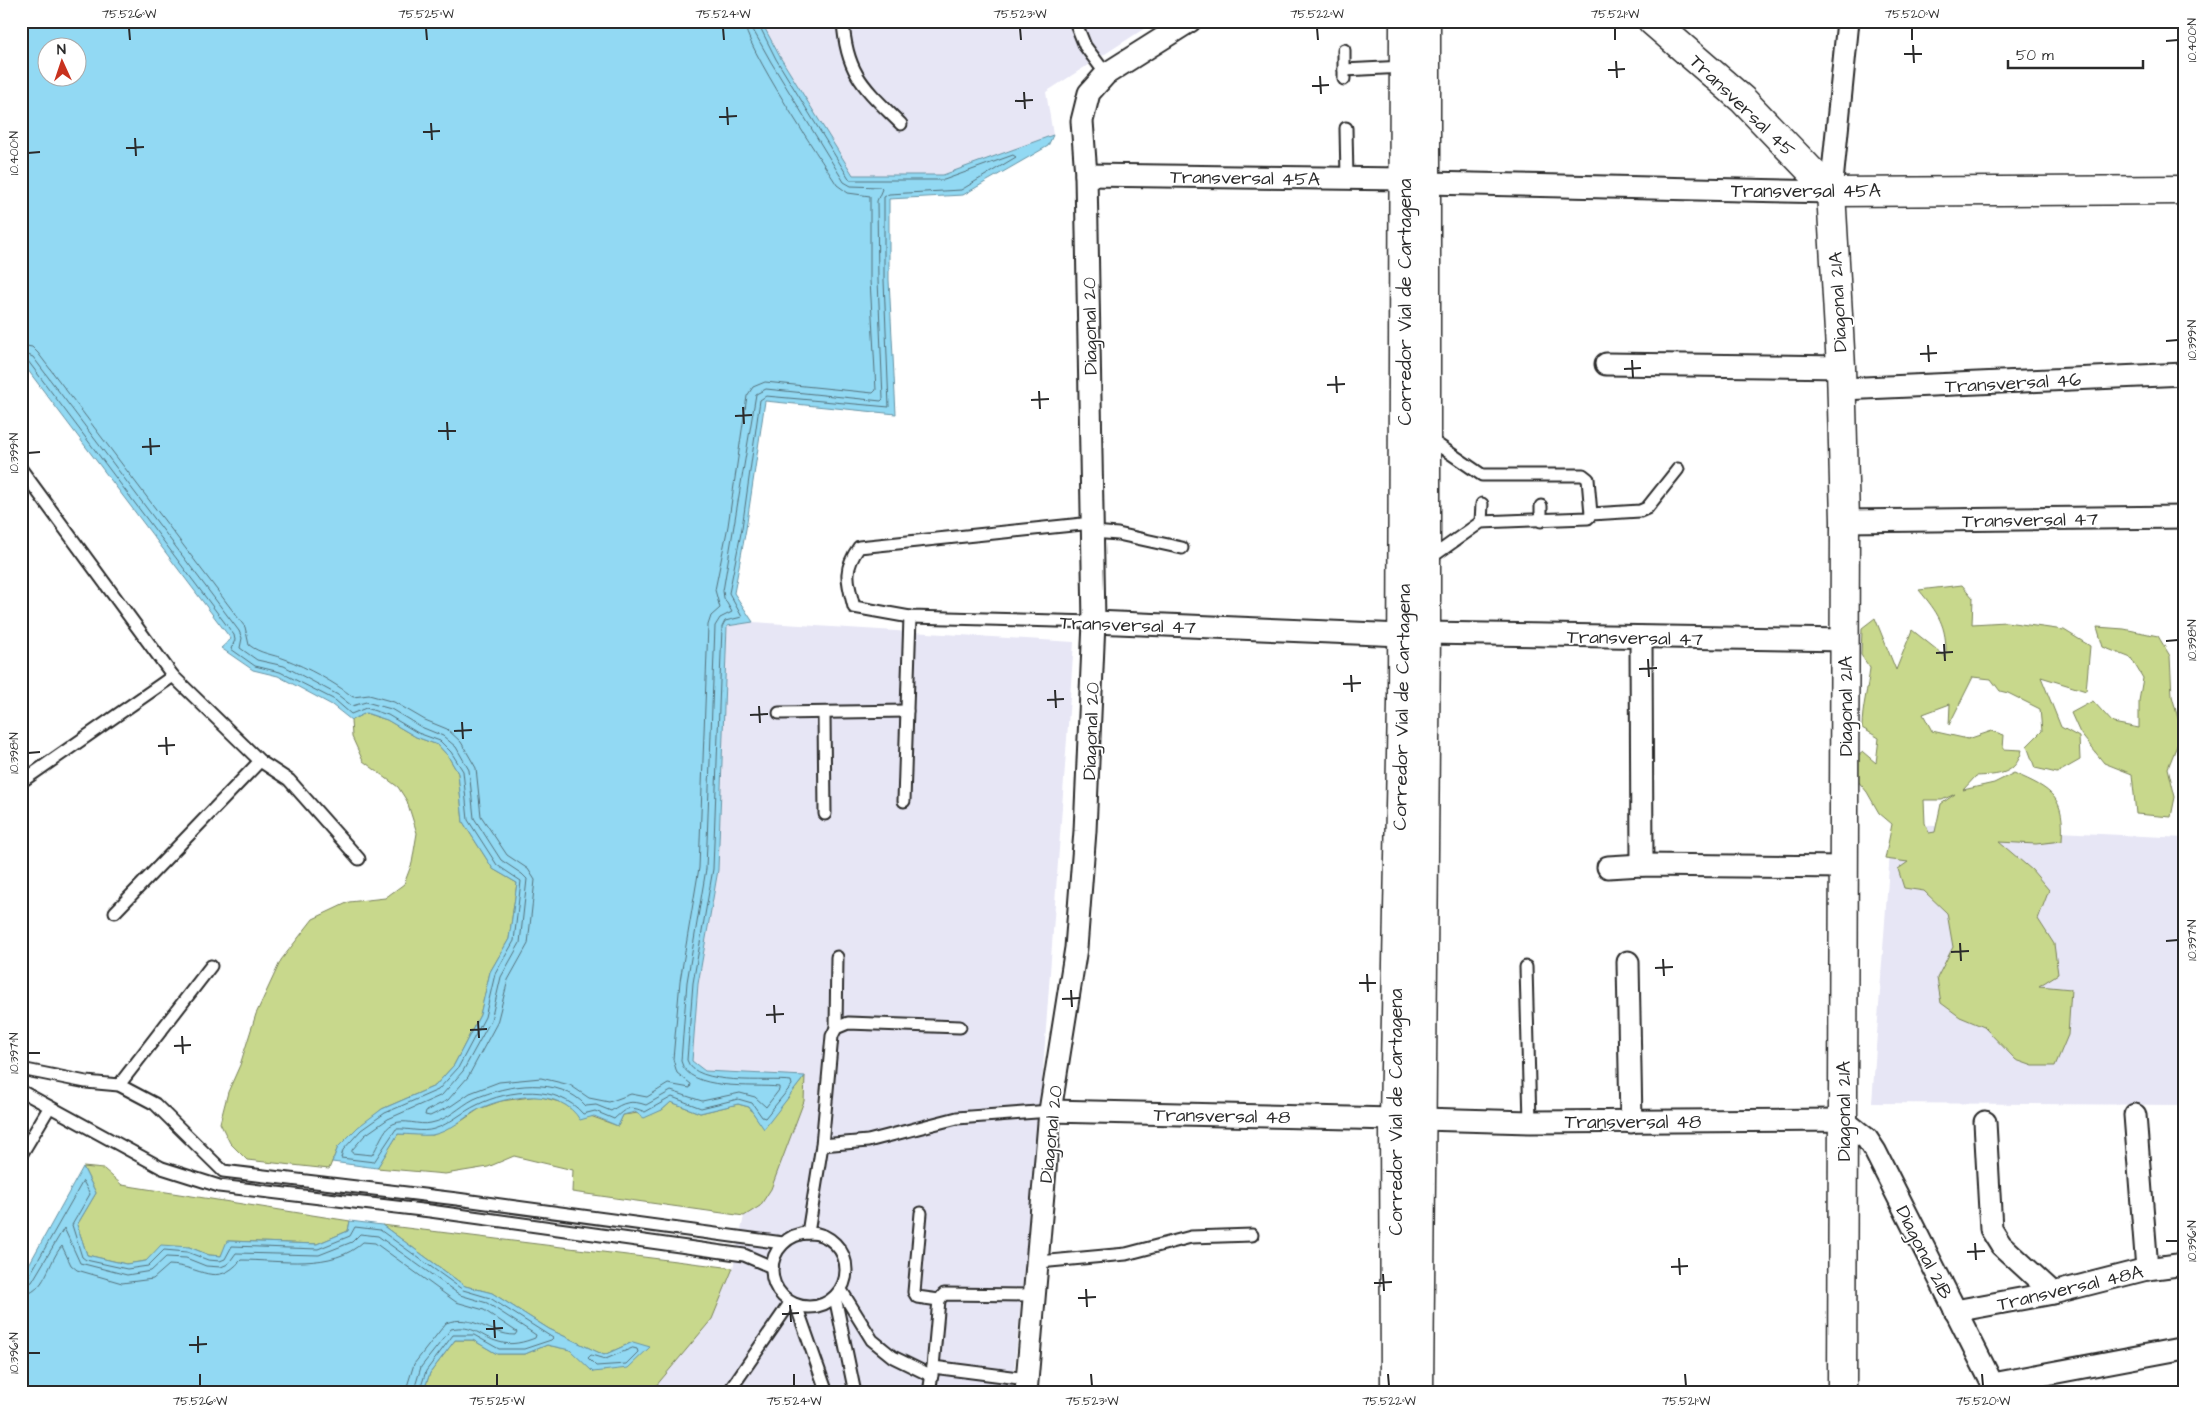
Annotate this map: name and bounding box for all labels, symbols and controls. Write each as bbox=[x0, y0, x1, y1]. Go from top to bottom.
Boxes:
text: 75.526°W bbox=[102, 6, 157, 23]
text: 75.525°W bbox=[398, 6, 454, 23]
text: 75.524°W bbox=[695, 6, 751, 23]
text: 75.523°W bbox=[994, 6, 1047, 23]
text: 75.522°W bbox=[1290, 6, 1345, 23]
text: 75.521°W bbox=[1591, 6, 1640, 23]
text: 75.520°W bbox=[1885, 6, 1940, 23]
text: 10.400°N bbox=[2184, 17, 2201, 62]
north arrow bbox=[38, 38, 88, 88]
scale bar bbox=[2008, 38, 2144, 70]
text: N bbox=[56, 40, 66, 60]
text: 50 m bbox=[2016, 45, 2054, 66]
street label: Transversal 45 bbox=[1683, 48, 1801, 164]
text: 10.400°N bbox=[6, 130, 23, 175]
street label: Transversal 45A bbox=[1170, 164, 1320, 193]
street label: Corredor Vial de Cartagena bbox=[1392, 178, 1420, 425]
street label: Transversal 45A bbox=[1731, 178, 1881, 205]
street label: Diagonal 21A bbox=[1822, 251, 1856, 353]
street label: Diagonal 20 bbox=[1076, 277, 1106, 375]
text: 10.399°N bbox=[2184, 319, 2201, 360]
street label: Transversal 46 bbox=[1944, 366, 2082, 401]
text: 10.399°N bbox=[6, 432, 23, 473]
street label: Transversal 47 bbox=[1962, 506, 2099, 535]
street label: Corredor Vial de Cartagena bbox=[1387, 583, 1419, 831]
street label: Transversal 47 bbox=[1059, 610, 1197, 641]
text: 10.398°N bbox=[2184, 619, 2201, 661]
street label: Transversal 47 bbox=[1567, 624, 1704, 653]
street label: Diagonal 21A bbox=[1833, 656, 1861, 756]
street label: Diagonal 20 bbox=[1076, 682, 1108, 781]
text: 10.398°N bbox=[6, 732, 23, 774]
text: 10.397°N bbox=[2184, 919, 2201, 961]
street label: Corredor Vial de Cartagena bbox=[1383, 988, 1411, 1235]
text: 10.397°N bbox=[6, 1032, 23, 1074]
street label: Diagonal 21A bbox=[1831, 1061, 1859, 1161]
street label: Diagonal 20 bbox=[1033, 1084, 1071, 1184]
street label: Transversal 48 bbox=[1153, 1102, 1291, 1131]
street label: Transversal 48 bbox=[1565, 1109, 1701, 1136]
street label: Diagonal 21B bbox=[1888, 1201, 1959, 1305]
text: 10.396°N bbox=[2184, 1220, 2201, 1262]
street label: Transversal 48A bbox=[1995, 1259, 2146, 1318]
text: 10.396°N bbox=[6, 1332, 23, 1374]
text: 75.526°W bbox=[173, 1393, 228, 1410]
text: 75.525°W bbox=[469, 1393, 525, 1410]
text: 75.524°W bbox=[766, 1393, 822, 1410]
text: 75.523°W bbox=[1066, 1393, 1119, 1410]
text: 75.522°W bbox=[1362, 1393, 1417, 1410]
text: 75.521°W bbox=[1662, 1393, 1711, 1410]
text: 75.520°W bbox=[1956, 1393, 2011, 1410]

